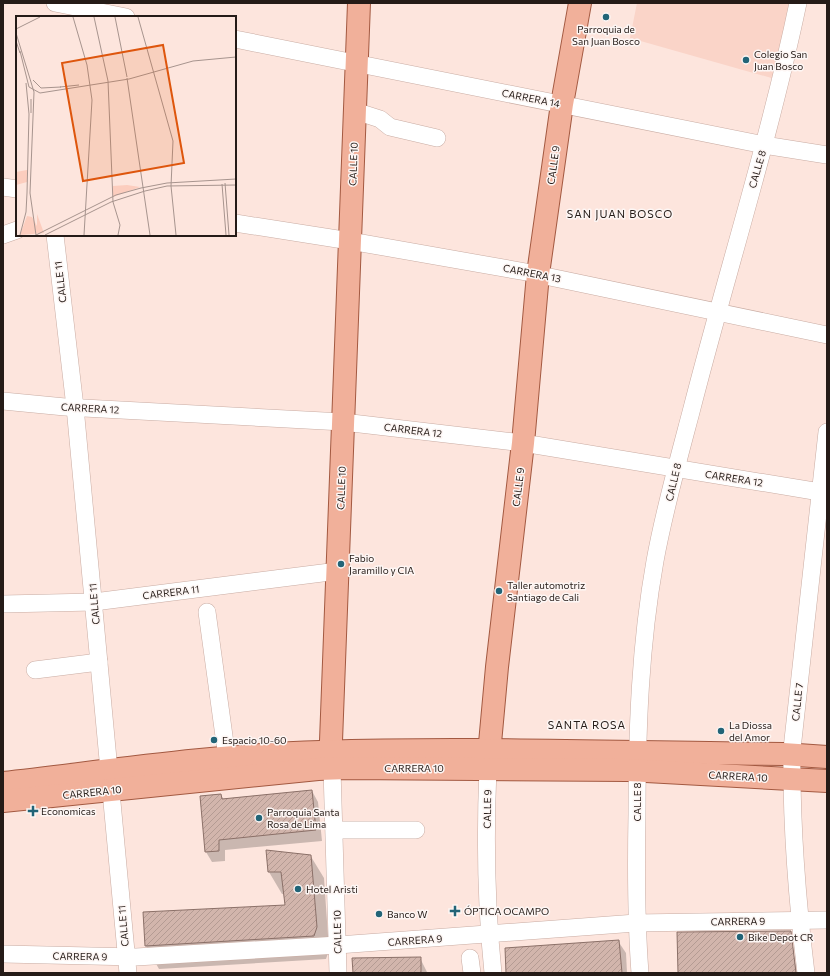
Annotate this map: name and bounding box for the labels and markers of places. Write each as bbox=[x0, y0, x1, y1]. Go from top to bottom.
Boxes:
marker: Parroquia de San Juan Bosco bbox=[601, 12, 611, 22]
place label: Parroquia de San Juan Bosco bbox=[572, 23, 640, 47]
place label: Colegio San Juan Bosco bbox=[754, 48, 807, 72]
marker: Colegio San Juan Bosco bbox=[741, 55, 751, 65]
place label: Fabio Jaramillo y CIA bbox=[349, 552, 414, 576]
marker: Fabio Jaramillo y CIA bbox=[336, 559, 346, 569]
place label: Taller automotriz Santiago de Cali bbox=[507, 579, 585, 603]
marker: Taller automotriz Santiago de Cali bbox=[494, 586, 504, 596]
place label: La Diossa del Amor bbox=[729, 719, 772, 743]
marker: La Diossa del Amor bbox=[716, 726, 726, 736]
place label: Espacio 10-60 bbox=[222, 734, 287, 746]
marker: Espacio 10-60 bbox=[209, 735, 219, 745]
place label: Economicas bbox=[41, 805, 96, 817]
marker: Economicas bbox=[28, 806, 38, 816]
place label: Parroquia Santa Rosa de Lima bbox=[267, 806, 340, 830]
marker: Parroquia Santa Rosa de Lima bbox=[254, 813, 264, 823]
place label: Hotel Aristi bbox=[306, 883, 358, 895]
marker: Hotel Aristi bbox=[293, 884, 303, 894]
marker: ÓPTICA OCAMPO bbox=[449, 905, 461, 917]
place label: ÓPTICA OCAMPO bbox=[464, 905, 549, 917]
place label: Banco W bbox=[387, 908, 427, 920]
marker: Banco W bbox=[374, 909, 384, 919]
place label: Bike Depot CR bbox=[748, 931, 814, 943]
marker: Bike Depot CR bbox=[735, 932, 745, 942]

